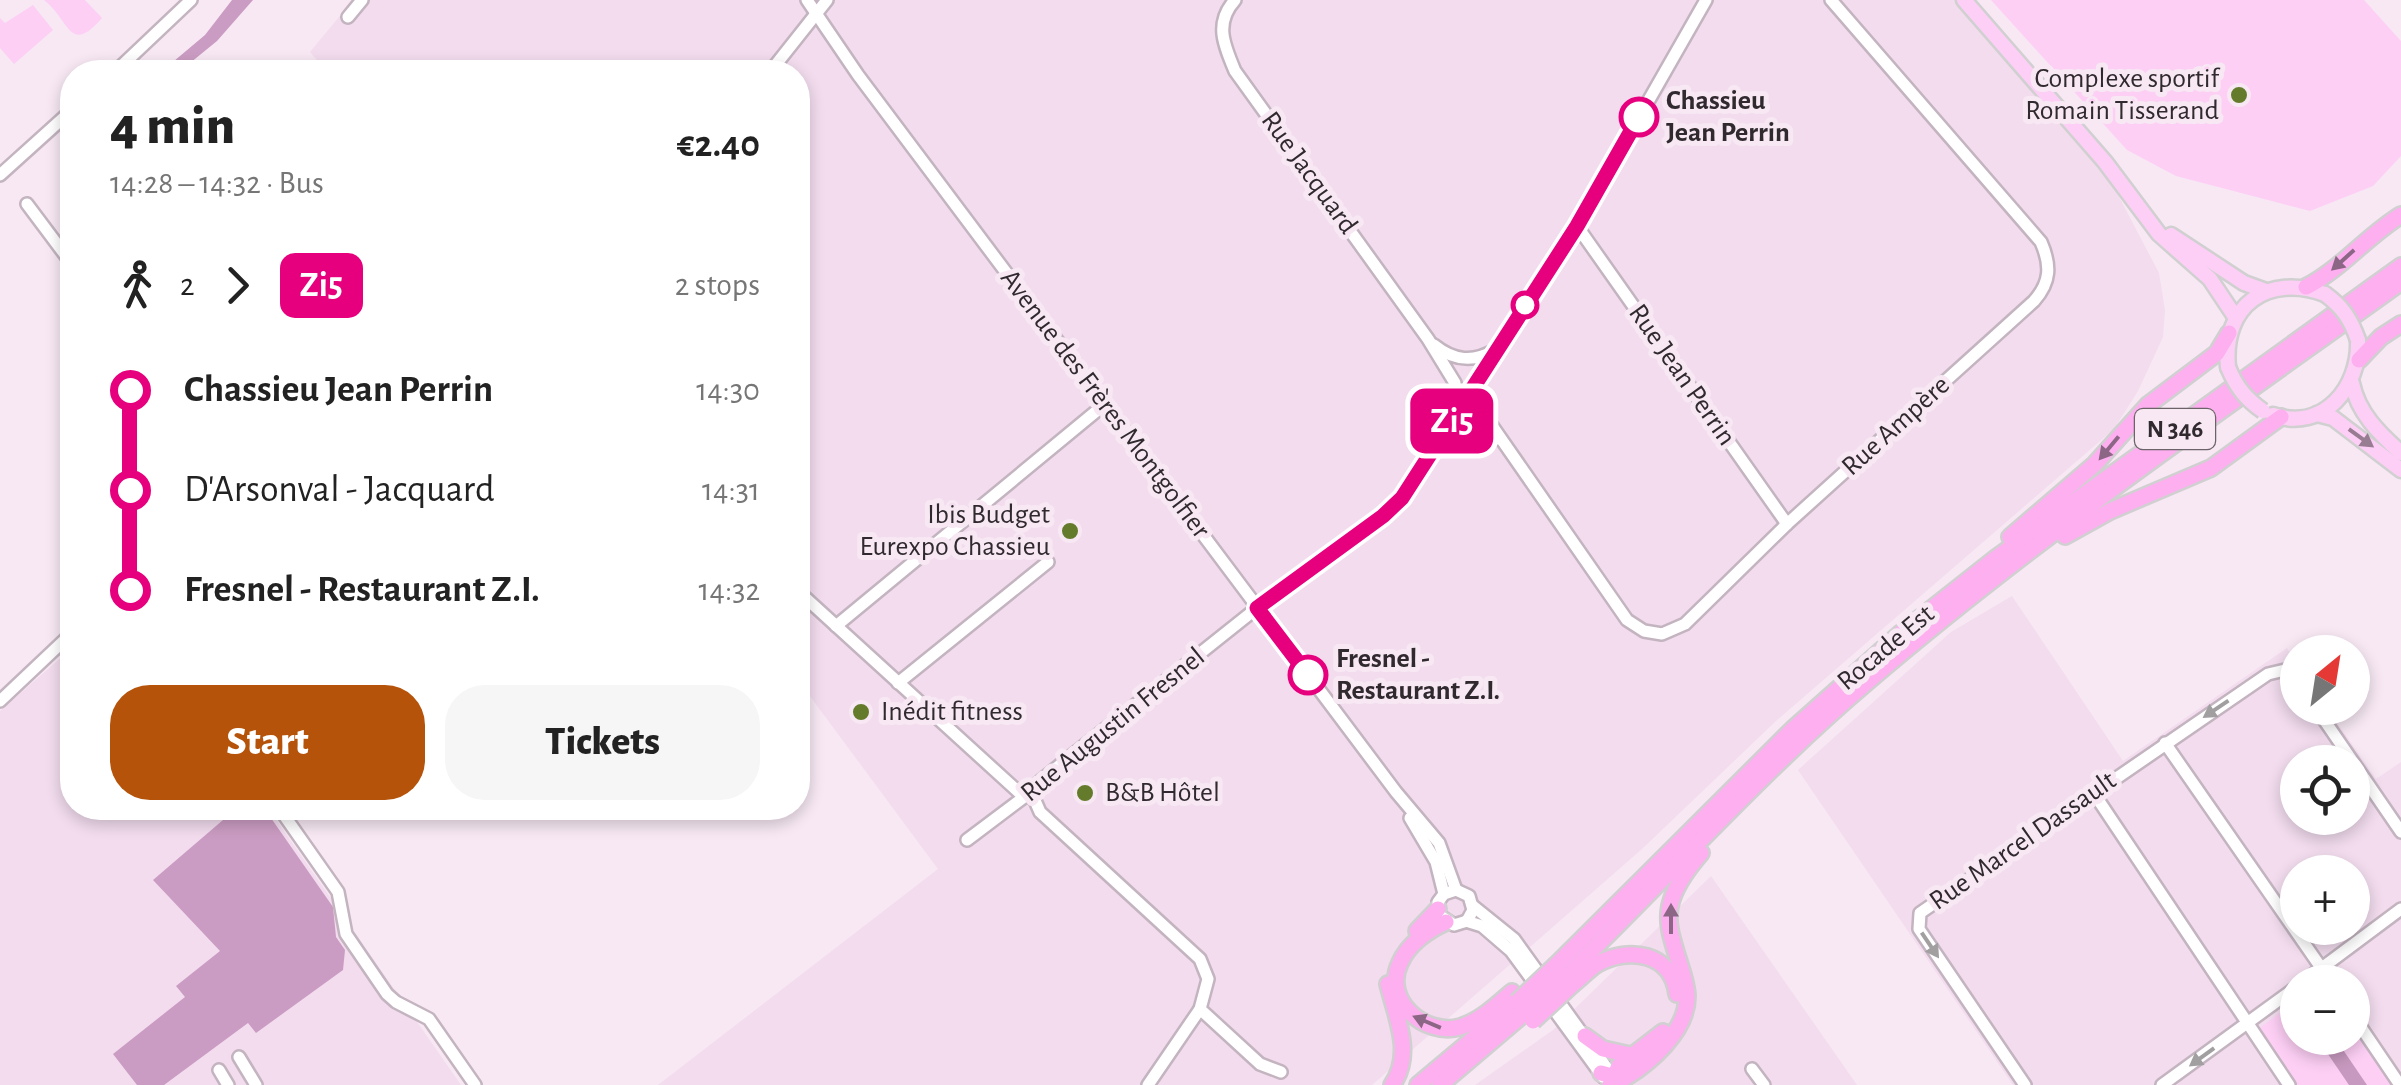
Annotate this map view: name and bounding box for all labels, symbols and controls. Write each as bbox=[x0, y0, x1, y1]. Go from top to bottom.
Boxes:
place label: Complexe sportif Romain Tisserand bbox=[2025, 65, 2221, 125]
marker: Complexe sportif Romain Tisserand bbox=[2228, 84, 2250, 106]
place label: Chassieu Jean Perrin bbox=[1666, 87, 1790, 147]
marker: Chassieu Jean Perrin bbox=[1620, 98, 1658, 136]
text: 4 min bbox=[110, 99, 235, 154]
street label: Rue Jacquard bbox=[1256, 107, 1362, 239]
text: €2.40 bbox=[677, 126, 760, 164]
text: 14:28 – 14:32 · Bus bbox=[110, 167, 324, 199]
one-way arrow bbox=[2331, 248, 2355, 271]
icon: walk bbox=[110, 258, 165, 313]
icon: forward bbox=[210, 258, 265, 313]
street label: Avenue des Frères Montgolfier bbox=[995, 265, 1215, 543]
text: Zi5 bbox=[300, 268, 343, 303]
text: 2 bbox=[180, 269, 195, 301]
text: 2 stops bbox=[675, 269, 760, 301]
unlabelled marker bbox=[1512, 292, 1538, 318]
street label: Rue Jean Perrin bbox=[1623, 299, 1741, 451]
text: Chassieu Jean Perrin bbox=[184, 371, 493, 409]
street label: Rue Ampère bbox=[1837, 371, 1955, 481]
text: 14:30 bbox=[696, 374, 760, 406]
line badge: Zi5 bbox=[1394, 388, 1510, 454]
text: Zi5 bbox=[1430, 404, 1474, 439]
road number: N 346 bbox=[2135, 409, 2215, 449]
one-way arrow bbox=[2348, 428, 2374, 448]
one-way arrow bbox=[2099, 435, 2120, 460]
text: D'Arsonval - Jacquard bbox=[184, 471, 495, 509]
text: 14:31 bbox=[702, 474, 760, 506]
place label: Ibis Budget Eurexpo Chassieu bbox=[860, 501, 1050, 561]
marker: Ibis Budget Eurexpo Chassieu bbox=[1059, 520, 1081, 542]
text: Fresnel - Restaurant Z.I. bbox=[184, 571, 540, 609]
text: 14:32 bbox=[699, 574, 760, 606]
street label: Rocade Est bbox=[1832, 600, 1940, 696]
north arrow bbox=[2280, 635, 2370, 725]
map controls bbox=[2280, 635, 2370, 1055]
street label: Rue Augustin Fresnel bbox=[1016, 643, 1210, 807]
place label: Fresnel - Restaurant Z.I. bbox=[1336, 645, 1500, 705]
marker: Fresnel - Restaurant Z.I. bbox=[1289, 656, 1327, 694]
button: Start bbox=[110, 685, 425, 800]
button: Tickets bbox=[445, 685, 760, 800]
place label: Inédit fitness bbox=[881, 698, 1023, 726]
one-way arrow bbox=[2202, 699, 2229, 718]
marker: Inédit fitness bbox=[850, 701, 872, 723]
button: locate bbox=[2280, 745, 2370, 835]
street label: Rue Marcel Dassault bbox=[1925, 766, 2121, 916]
place label: B&B Hôtel bbox=[1105, 779, 1220, 807]
marker: B&B Hôtel bbox=[1074, 782, 1096, 804]
button: + bbox=[2280, 855, 2370, 945]
one-way arrow bbox=[1663, 903, 1679, 935]
one-way arrow bbox=[1920, 931, 1938, 958]
button: − bbox=[2280, 965, 2370, 1055]
one-way arrow bbox=[1412, 1014, 1442, 1030]
one-way arrow bbox=[2188, 1046, 2215, 1066]

